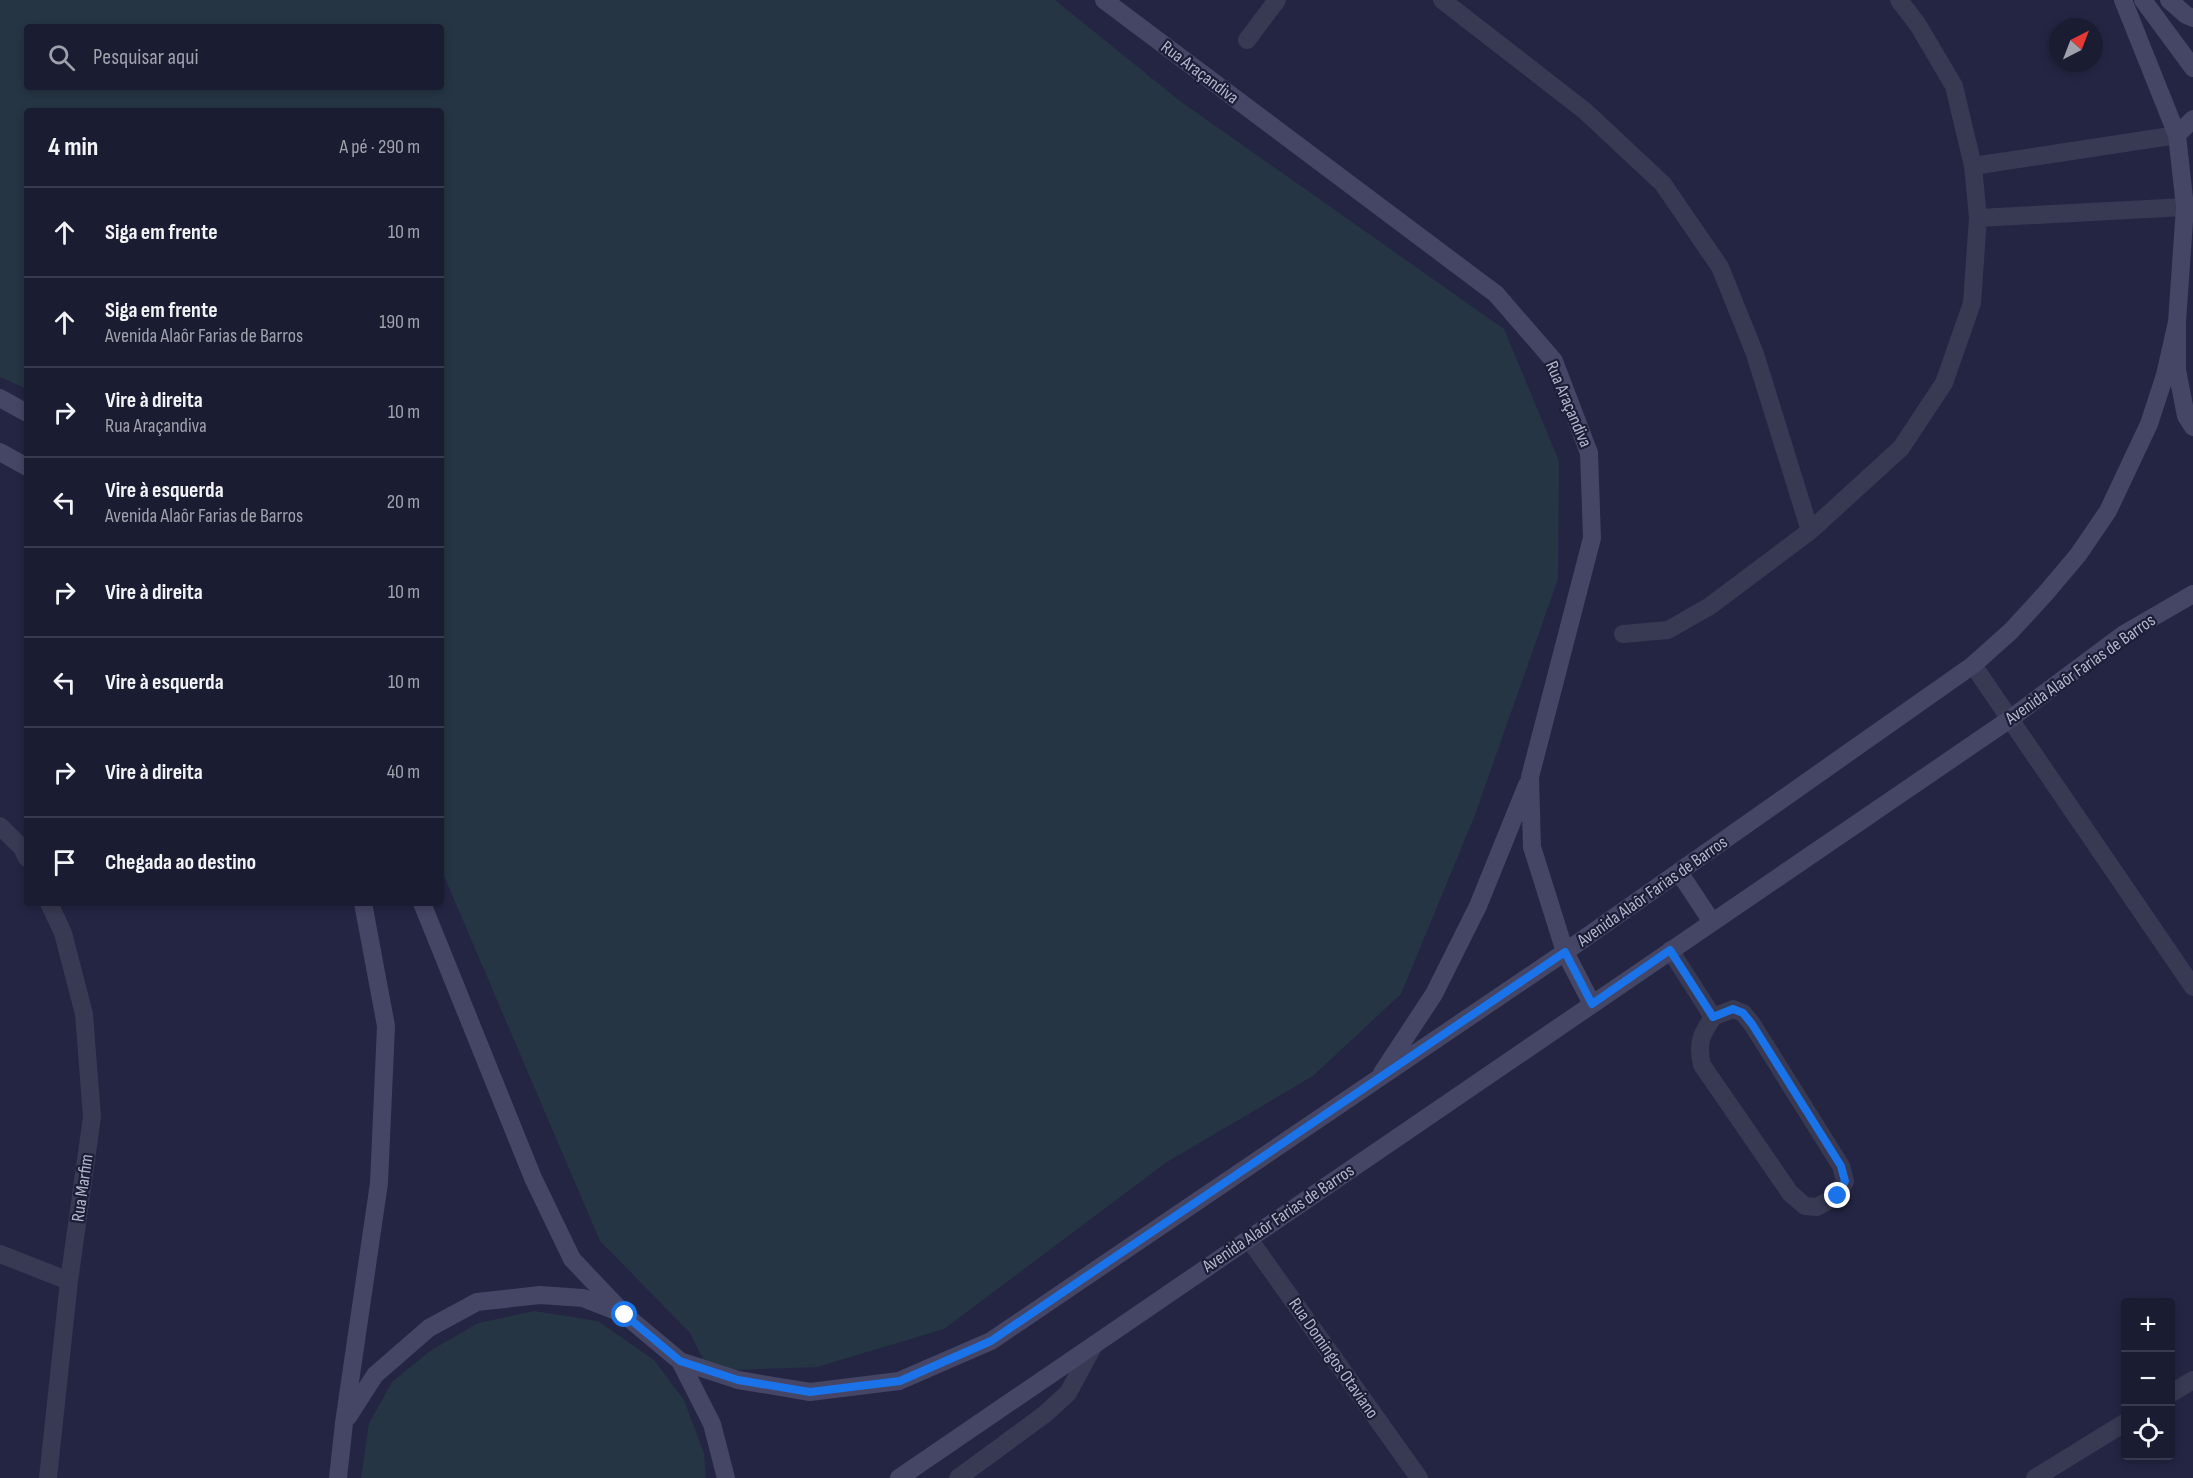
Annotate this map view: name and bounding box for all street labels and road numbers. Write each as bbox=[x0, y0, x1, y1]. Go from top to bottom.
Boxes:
street label: Rua Araçandiva bbox=[1157, 36, 1243, 108]
street label: Rua Araçandiva bbox=[1541, 358, 1596, 450]
street label: Avenida Alaôr Farias de Barros bbox=[2000, 610, 2159, 730]
street label: Avenida Alaôr Farias de Barros bbox=[1572, 832, 1731, 952]
street label: Rua Marfim bbox=[67, 1153, 98, 1223]
street label: Avenida Alaôr Farias de Barros bbox=[1198, 1160, 1358, 1278]
street label: Rua Domingos Otaviano bbox=[1284, 1294, 1383, 1422]

